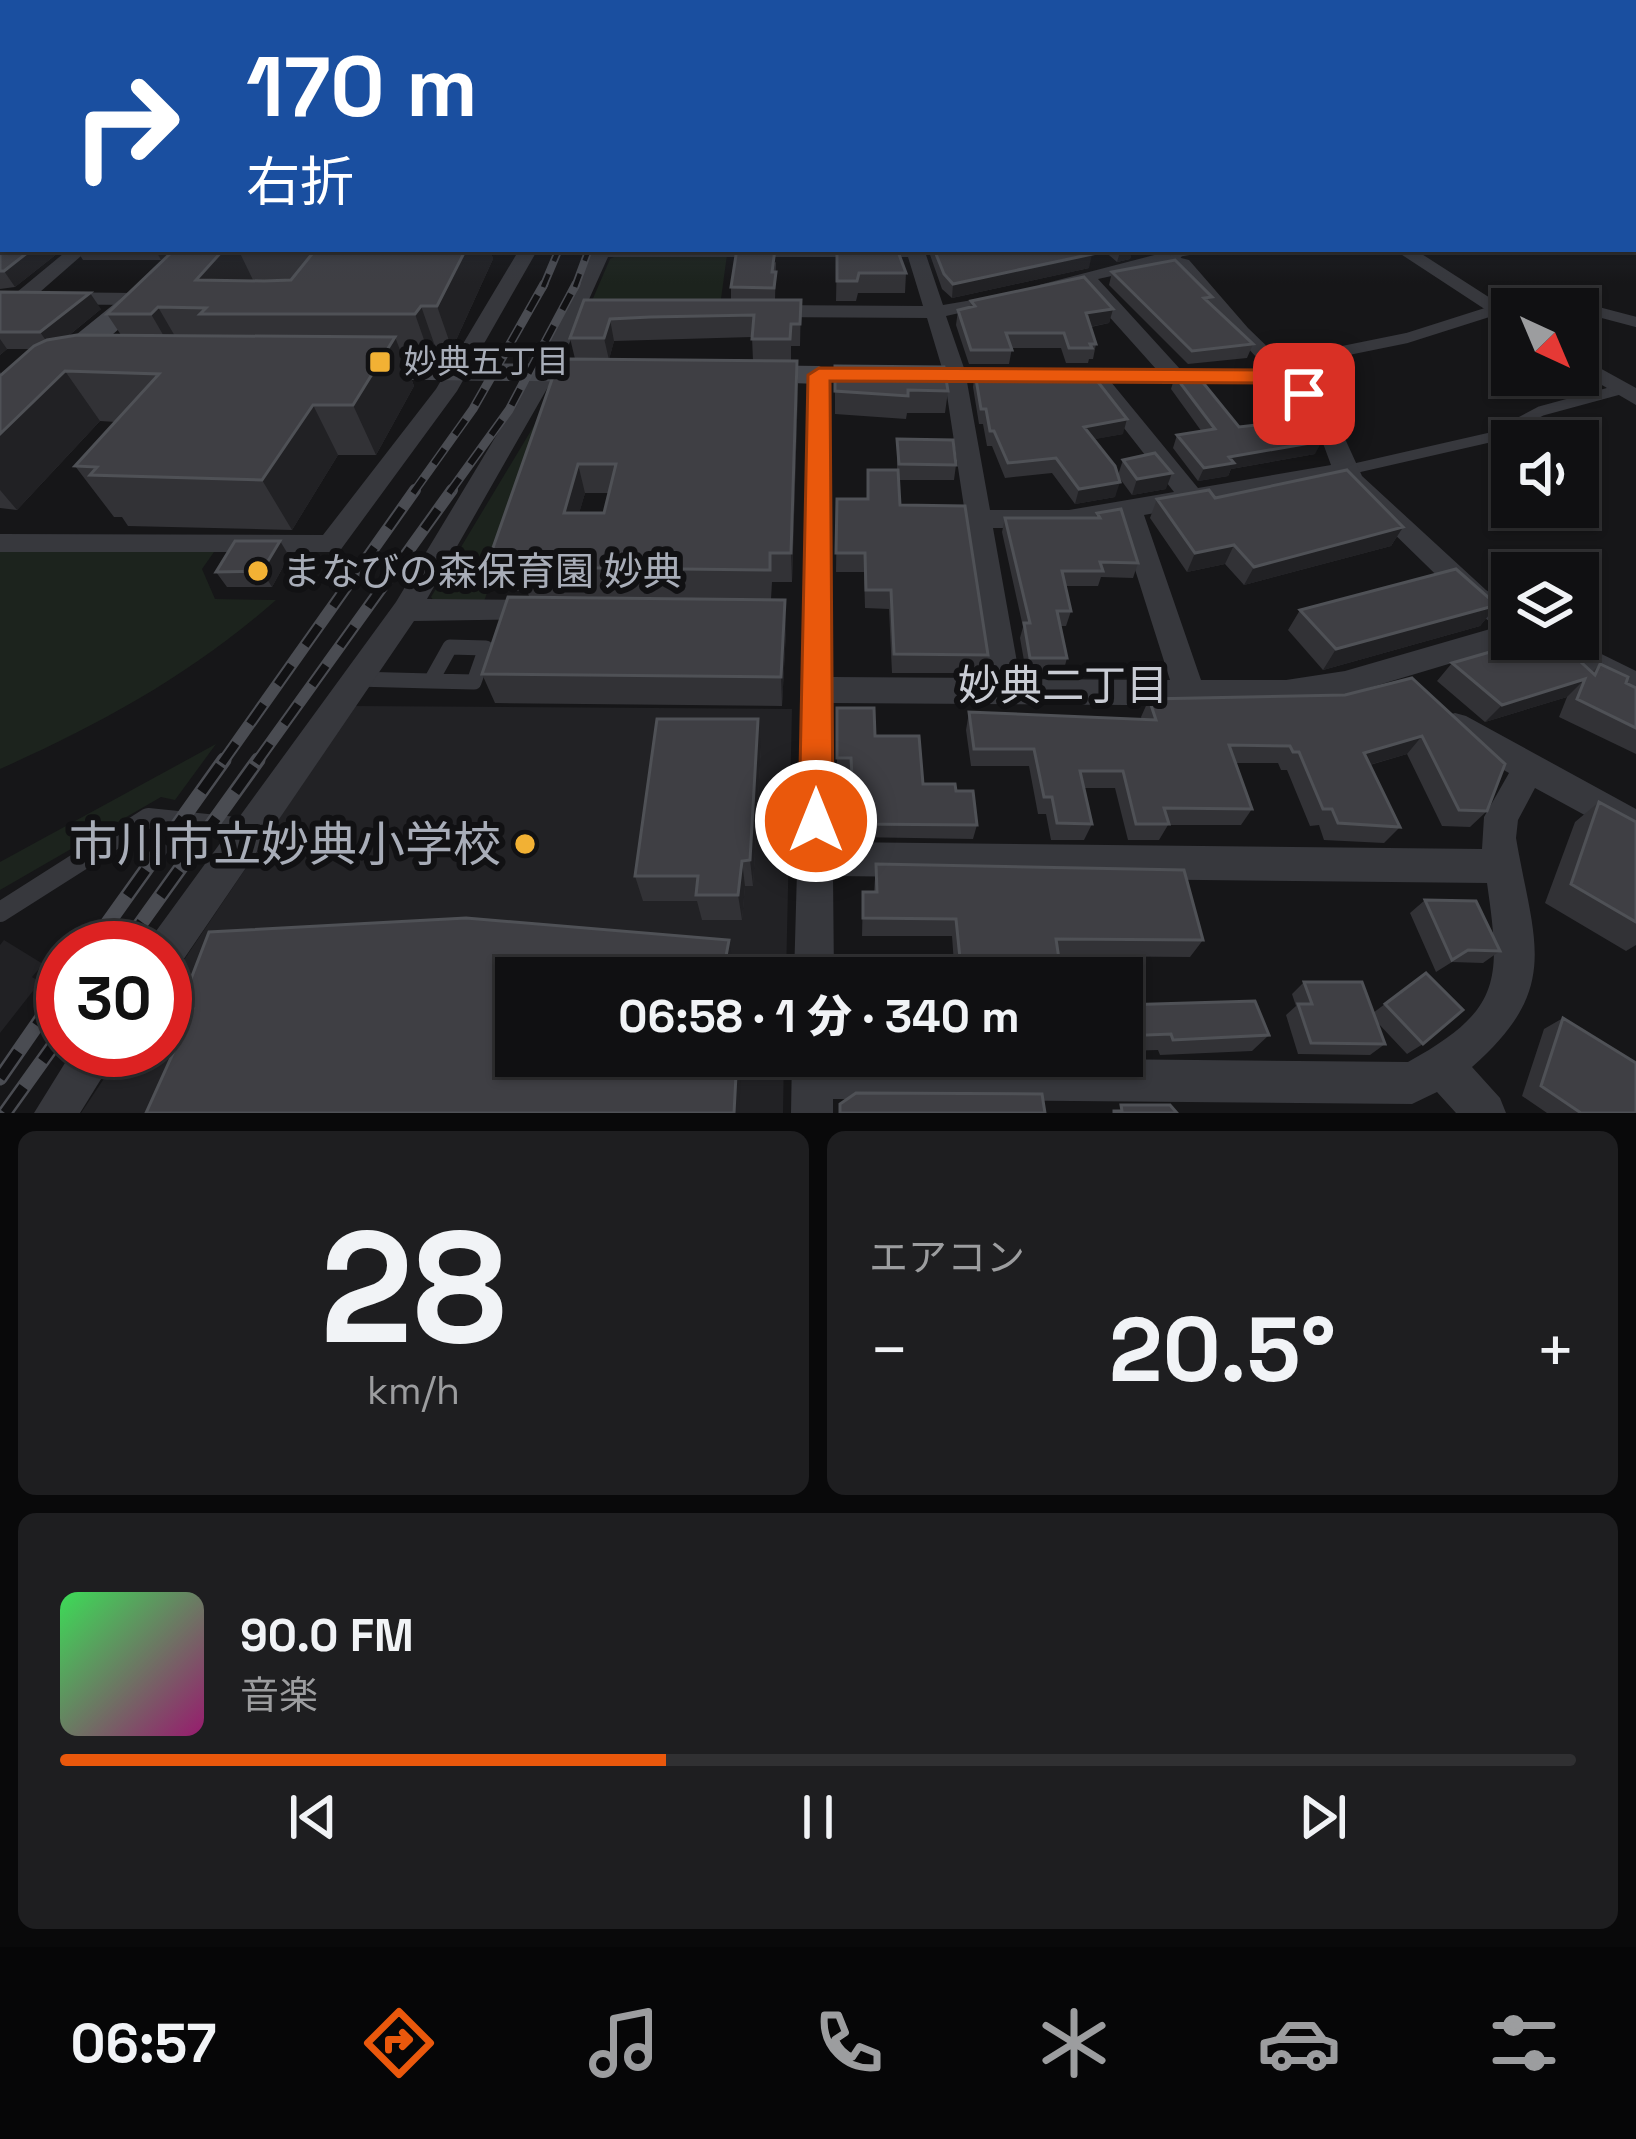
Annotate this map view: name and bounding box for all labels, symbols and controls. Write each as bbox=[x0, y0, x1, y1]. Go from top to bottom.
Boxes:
text: 170 m bbox=[246, 33, 478, 141]
icon: right bbox=[48, 48, 204, 204]
text: 右折 bbox=[246, 148, 354, 217]
north arrow bbox=[1491, 288, 1599, 396]
map controls bbox=[1491, 288, 1599, 660]
place label: 妙典五丁目 bbox=[404, 341, 569, 383]
pin bbox=[1253, 343, 1355, 445]
marker: 妙典五丁目 bbox=[367, 349, 393, 375]
icon: arrive bbox=[1271, 361, 1337, 427]
button: sound bbox=[1491, 420, 1599, 528]
place label: まなびの森保育園 妙典 bbox=[282, 547, 682, 596]
button: layers bbox=[1491, 552, 1599, 660]
marker: まなびの森保育園 妙典 bbox=[245, 558, 271, 584]
district label: 妙典二丁目 bbox=[958, 659, 1168, 712]
position arrow bbox=[753, 758, 879, 884]
place label: 市川市立妙典小学校 bbox=[69, 814, 501, 875]
marker: 市川市立妙典小学校 bbox=[512, 831, 538, 857]
speed limit sign: 30 bbox=[36, 921, 192, 1077]
text: 06:58 · 1 分 · 340 m bbox=[618, 988, 1020, 1045]
text: 28 bbox=[320, 1188, 507, 1388]
text: エアコン bbox=[869, 1233, 1025, 1282]
text: 20.5° bbox=[1109, 1292, 1336, 1407]
text: − bbox=[869, 1308, 910, 1392]
text: + bbox=[1535, 1308, 1576, 1392]
text: km/h bbox=[367, 1366, 460, 1415]
text: 90.0 FM bbox=[240, 1607, 414, 1664]
text: 音楽 bbox=[240, 1671, 318, 1720]
icon: previous bbox=[280, 1784, 346, 1850]
icon: pause bbox=[785, 1784, 851, 1850]
icon: next bbox=[1290, 1784, 1356, 1850]
icon: directions bbox=[357, 2001, 441, 2085]
icon: music bbox=[582, 2001, 666, 2085]
icon: phone bbox=[807, 2001, 891, 2085]
icon: climate bbox=[1032, 2001, 1116, 2085]
icon: car bbox=[1257, 2001, 1341, 2085]
icon: filters bbox=[1482, 2001, 1566, 2085]
text: 06:57 bbox=[70, 2009, 217, 2078]

